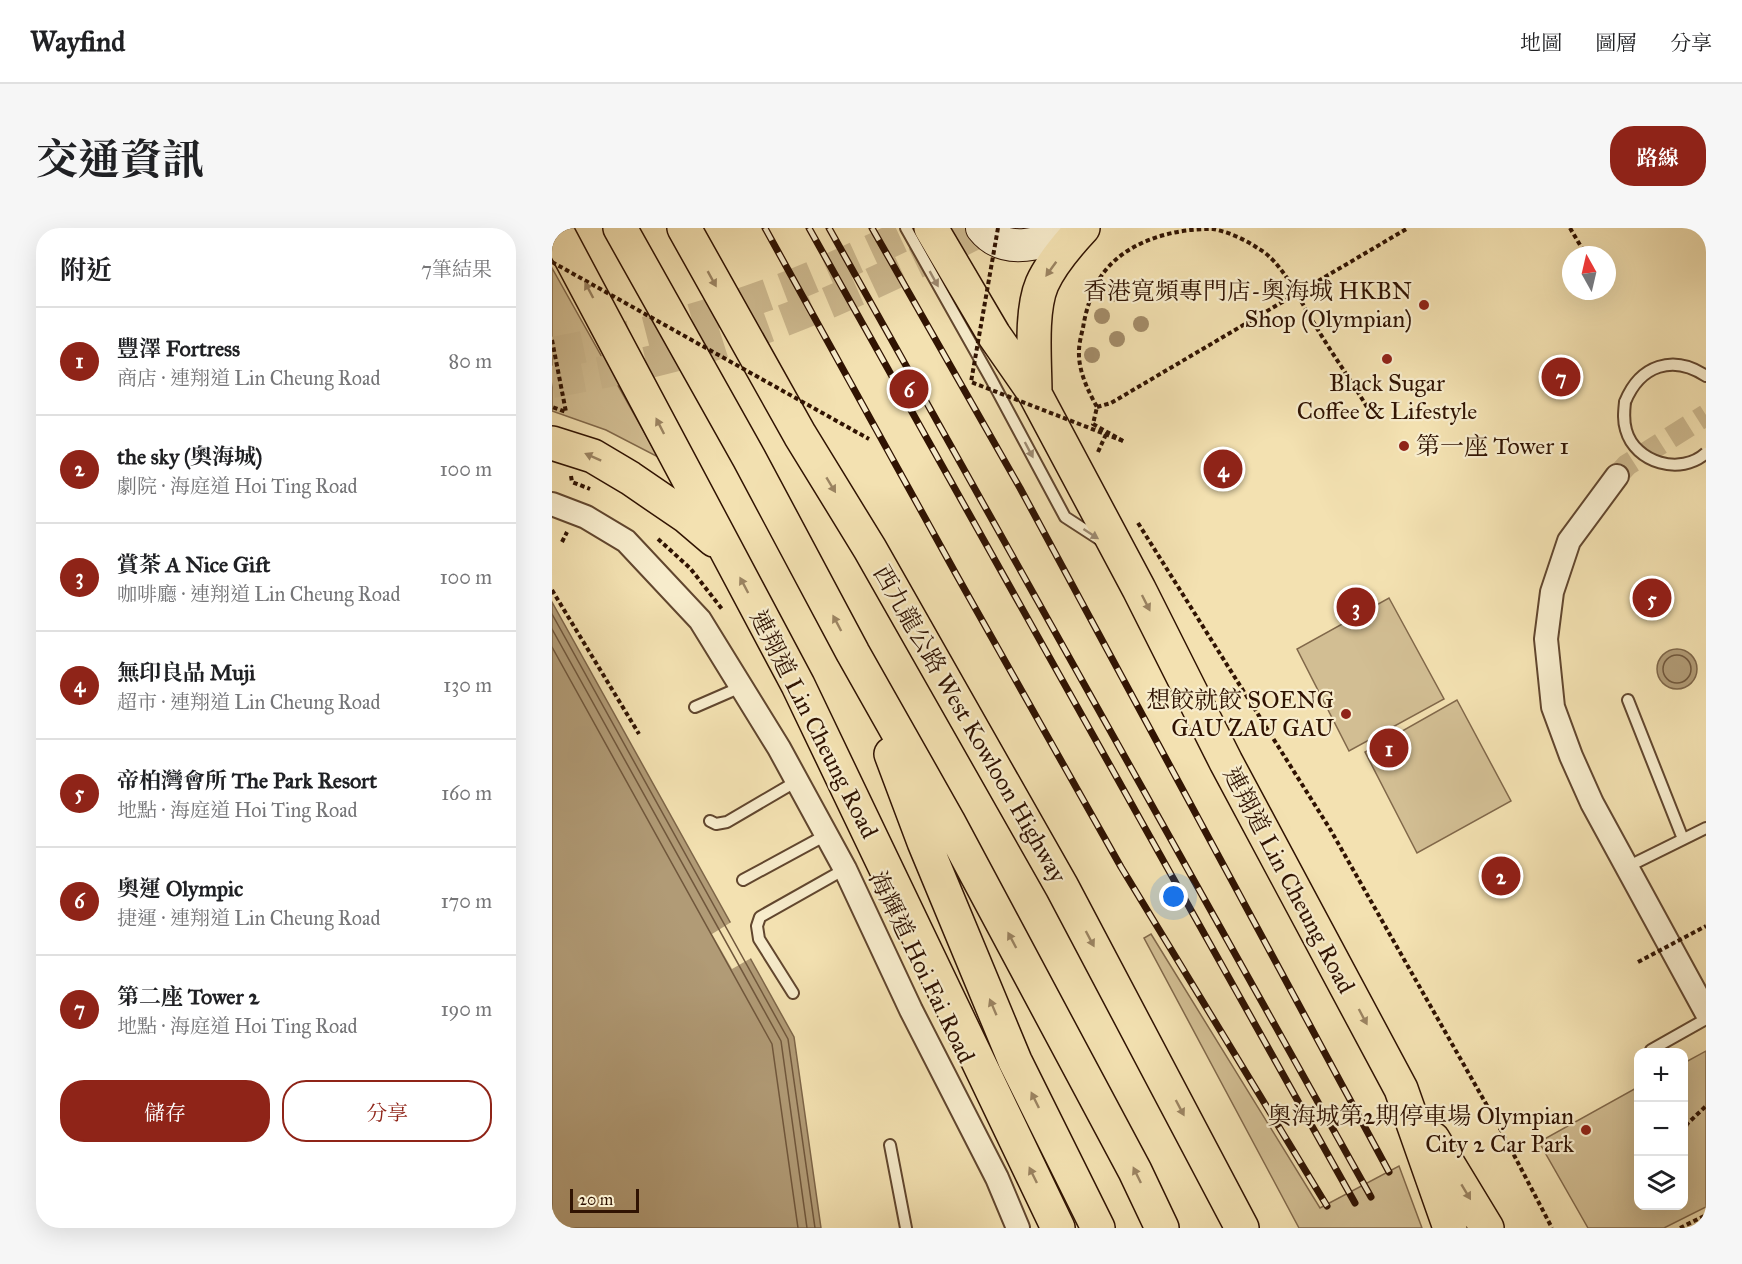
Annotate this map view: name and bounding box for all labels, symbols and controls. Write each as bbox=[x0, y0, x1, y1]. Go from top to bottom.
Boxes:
text: Wayfind bbox=[30, 24, 125, 59]
text: 地圖 bbox=[1520, 30, 1562, 56]
text: 圖層 bbox=[1595, 30, 1637, 56]
text: 分享 bbox=[1670, 30, 1712, 56]
button: 路線 bbox=[1610, 126, 1706, 186]
text: 交通資訊 bbox=[36, 134, 204, 186]
north arrow bbox=[1562, 246, 1616, 300]
text: 附近 bbox=[60, 254, 112, 286]
text: 7筆結果 bbox=[421, 257, 492, 281]
one-way arrow bbox=[1045, 260, 1057, 276]
one-way arrow bbox=[707, 271, 718, 287]
one-way arrow bbox=[929, 271, 939, 288]
place label: 香港寬頻專門店-奧海城 HKBN Shop (Olympian) bbox=[1083, 276, 1412, 334]
one-way arrow bbox=[584, 281, 594, 299]
marker: 香港寬頻專門店-奧海城 HKBN Shop (Olympian) bbox=[1417, 298, 1431, 312]
text: 豐澤 Fortress bbox=[117, 335, 240, 362]
text: 1 bbox=[76, 349, 83, 373]
text: 80 m bbox=[449, 349, 492, 373]
marker: Black Sugar Coffee & Lifestyle bbox=[1380, 352, 1394, 366]
pin: 7 bbox=[1542, 354, 1580, 400]
text: 商店 · 連翔道 Lin Cheung Road bbox=[117, 366, 380, 390]
pin: 6 bbox=[890, 366, 928, 412]
place label: Black Sugar Coffee & Lifestyle bbox=[1297, 368, 1477, 426]
one-way arrow bbox=[655, 418, 665, 435]
place label: 第一座 Tower 1 bbox=[1416, 431, 1569, 461]
marker: 第一座 Tower 1 bbox=[1397, 439, 1411, 453]
one-way arrow bbox=[1024, 441, 1034, 458]
text: the sky (奧海城) bbox=[117, 443, 262, 470]
pin: 4 bbox=[1204, 446, 1242, 492]
one-way arrow bbox=[583, 452, 601, 462]
text: 2 bbox=[75, 457, 84, 481]
text: 100 m bbox=[440, 457, 492, 481]
text: 劇院 · 海庭道 Hoi Ting Road bbox=[117, 474, 358, 498]
one-way arrow bbox=[825, 477, 836, 493]
one-way arrow bbox=[1083, 528, 1099, 539]
text: 賞茶 A Nice Gift bbox=[117, 551, 270, 578]
street label: 西九龍公路 West Kowloon Highway bbox=[867, 560, 1074, 889]
text: 3 bbox=[76, 565, 84, 589]
text: 100 m bbox=[440, 565, 492, 589]
pin: 5 bbox=[1632, 576, 1672, 620]
one-way arrow bbox=[739, 577, 749, 594]
text: 咖啡廳 · 連翔道 Lin Cheung Road bbox=[117, 582, 400, 606]
pin: 3 bbox=[1336, 584, 1376, 629]
one-way arrow bbox=[1141, 594, 1151, 611]
street label: 連翔道 Lin Cheung Road bbox=[743, 605, 885, 843]
one-way arrow bbox=[832, 615, 842, 632]
text: 無印良品 Muji bbox=[117, 659, 255, 686]
text: 4 bbox=[74, 673, 85, 697]
text: 130 m bbox=[443, 673, 492, 697]
place label: 想餃就餃 SOENG GAU ZAU GAU bbox=[1146, 685, 1334, 743]
text: 超市 · 連翔道 Lin Cheung Road bbox=[117, 690, 380, 714]
marker: 想餃就餃 SOENG GAU ZAU GAU bbox=[1339, 707, 1353, 721]
pin: 1 bbox=[1370, 726, 1408, 770]
street label: 連翔道 Lin Cheung Road bbox=[1216, 761, 1362, 999]
text: 帝柏灣會所 The Park Resort bbox=[117, 767, 377, 794]
text: 5 bbox=[75, 781, 84, 805]
text: 160 m bbox=[441, 781, 492, 805]
text: 地點 · 海庭道 Hoi Ting Road bbox=[117, 798, 358, 822]
pin: 2 bbox=[1482, 854, 1520, 898]
street label: 海輝道 Hoi Fai Road bbox=[863, 866, 981, 1068]
text: 奧運 Olympic bbox=[117, 875, 243, 902]
your location bbox=[1159, 882, 1188, 911]
text: 6 bbox=[74, 889, 85, 913]
text: 170 m bbox=[441, 889, 492, 913]
text: 捷運 · 連翔道 Lin Cheung Road bbox=[117, 906, 380, 930]
one-way arrow bbox=[1085, 930, 1095, 947]
one-way arrow bbox=[1007, 932, 1017, 949]
text: 第二座 Tower 2 bbox=[117, 983, 259, 1010]
text: 7 bbox=[74, 997, 85, 1021]
text: 190 m bbox=[441, 997, 492, 1021]
one-way arrow bbox=[988, 997, 998, 1015]
one-way arrow bbox=[1358, 1009, 1368, 1026]
text: 地點 · 海庭道 Hoi Ting Road bbox=[117, 1014, 358, 1038]
map controls bbox=[1634, 1048, 1688, 1210]
button: + bbox=[1634, 1048, 1688, 1102]
button: 儲存 bbox=[60, 1080, 270, 1142]
button: 分享 bbox=[282, 1080, 492, 1142]
one-way arrow bbox=[1030, 1092, 1039, 1109]
one-way arrow bbox=[1175, 1100, 1185, 1117]
place label: 奧海城第2期停車場 Olympian City 2 Car Park bbox=[1267, 1101, 1575, 1159]
button: − bbox=[1634, 1102, 1688, 1156]
marker: 奧海城第2期停車場 Olympian City 2 Car Park bbox=[1579, 1123, 1593, 1137]
button: layers bbox=[1634, 1156, 1688, 1210]
one-way arrow bbox=[1028, 1167, 1037, 1184]
one-way arrow bbox=[1132, 1167, 1142, 1184]
one-way arrow bbox=[1461, 1184, 1471, 1201]
scale bar bbox=[570, 1186, 639, 1214]
text: 20 m bbox=[579, 1190, 613, 1209]

